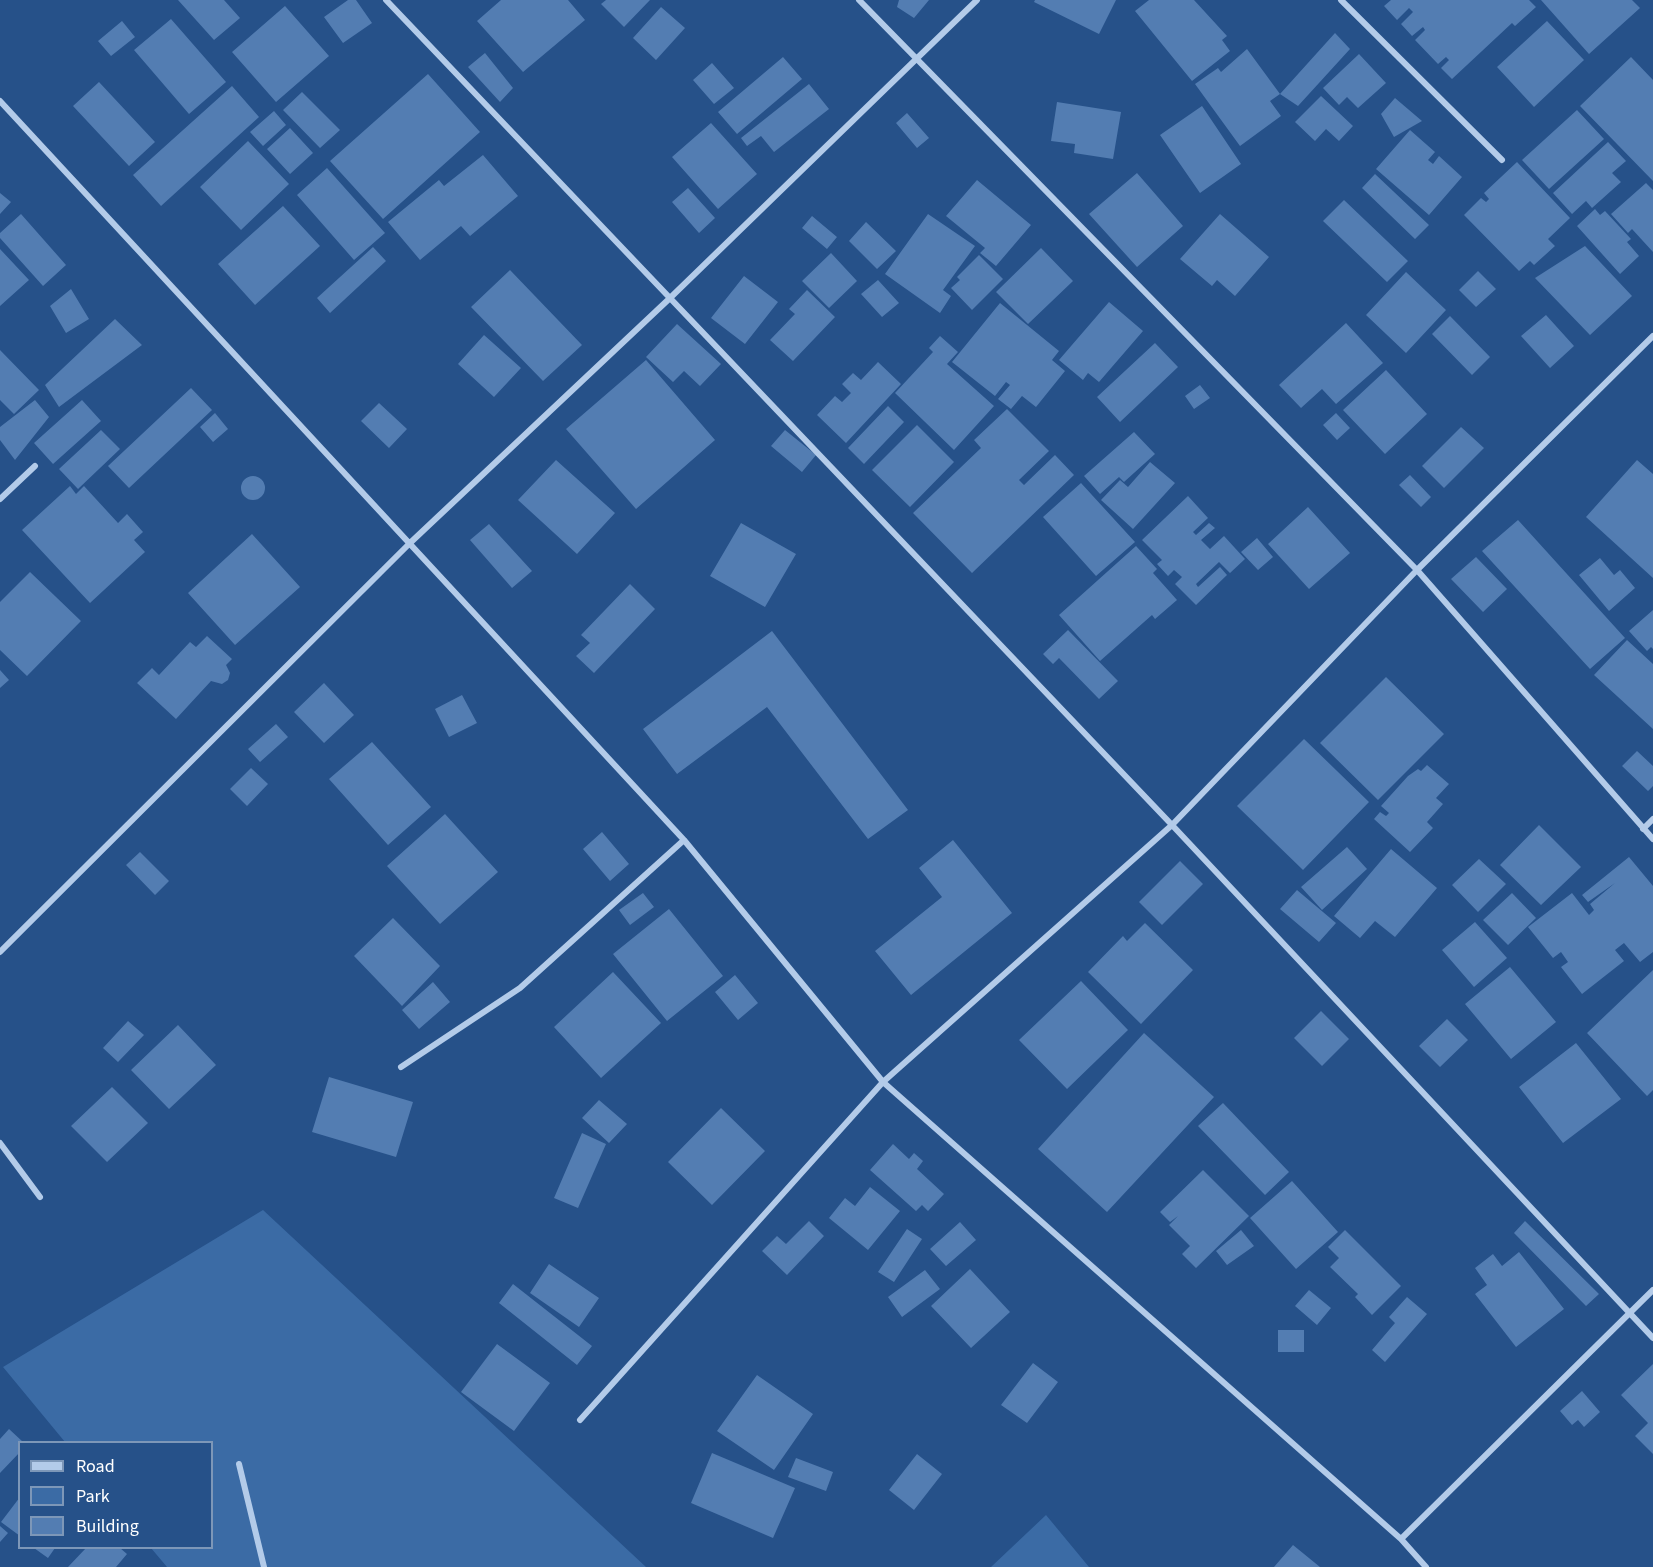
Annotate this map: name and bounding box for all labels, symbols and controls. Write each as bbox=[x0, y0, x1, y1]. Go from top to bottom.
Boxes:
legend bbox=[18, 1441, 213, 1549]
text: Road bbox=[76, 1454, 115, 1479]
text: Park bbox=[76, 1484, 110, 1509]
text: Building bbox=[76, 1514, 139, 1539]

